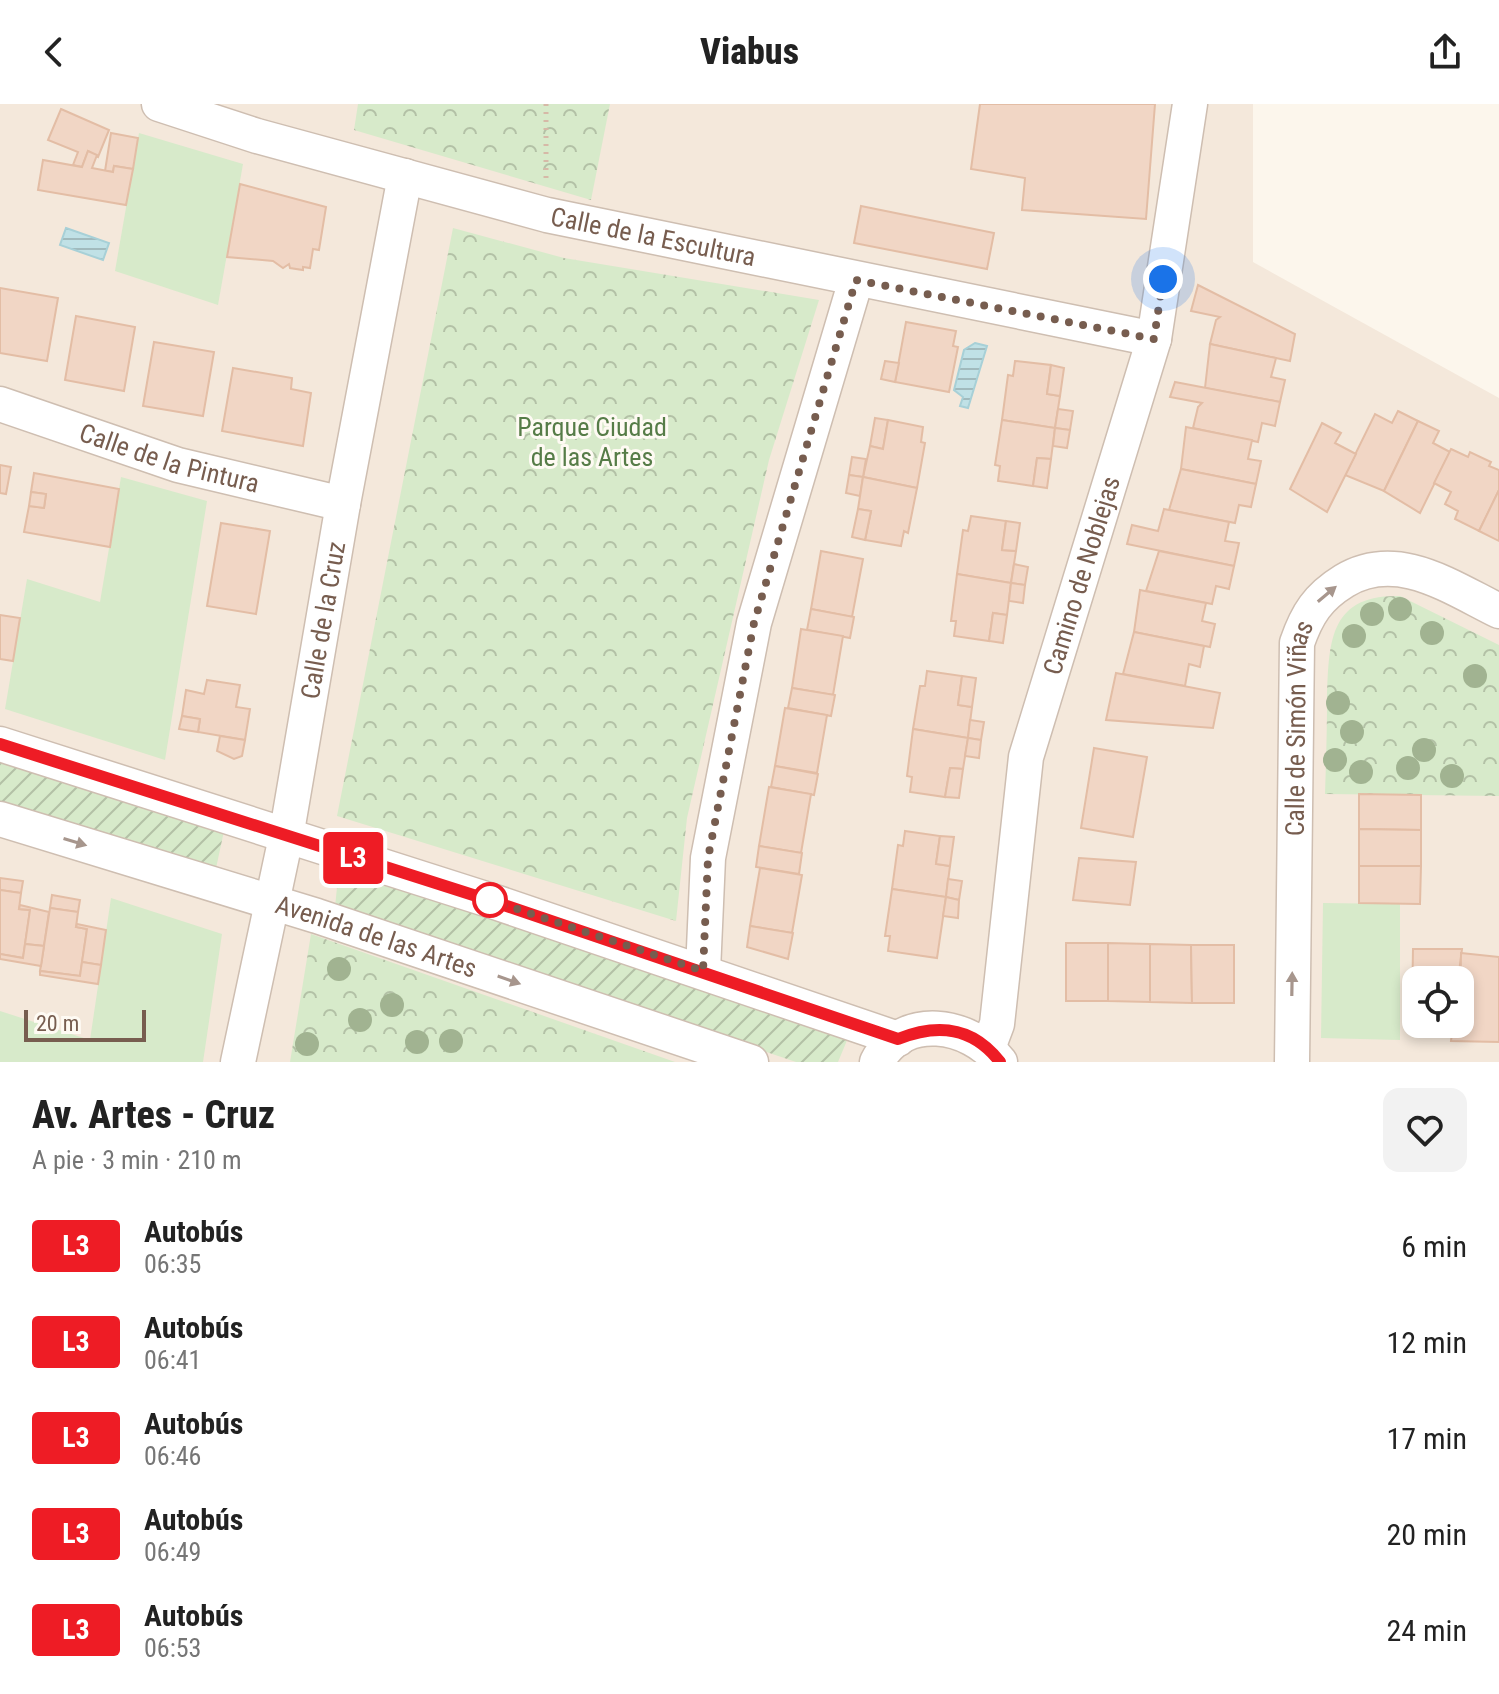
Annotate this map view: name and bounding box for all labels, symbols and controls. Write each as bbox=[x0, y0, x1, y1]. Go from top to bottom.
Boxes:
icon: back bbox=[32, 30, 76, 74]
icon: share bbox=[1423, 30, 1467, 74]
text: Viabus bbox=[700, 31, 799, 73]
street label: Calle de la Escultura bbox=[548, 201, 758, 272]
your location bbox=[1143, 259, 1183, 299]
park label: Parque Ciudad de las Artes bbox=[517, 412, 667, 472]
street label: Calle de la Pintura bbox=[76, 417, 262, 499]
street label: Camino de Noblejas bbox=[1037, 473, 1126, 678]
street label: Calle de la Cruz bbox=[295, 539, 351, 701]
one-way arrow bbox=[1317, 586, 1337, 603]
street label: Calle de Simón Viñas bbox=[1280, 615, 1319, 836]
line badge: L3 bbox=[317, 832, 389, 884]
one-way arrow bbox=[63, 836, 87, 849]
text: L3 bbox=[339, 841, 367, 874]
unlabelled marker bbox=[473, 883, 507, 917]
street label: Avenida de las Artes bbox=[272, 889, 481, 984]
map controls bbox=[1402, 966, 1474, 1038]
button: locate bbox=[1402, 966, 1474, 1038]
one-way arrow bbox=[1286, 971, 1298, 996]
one-way arrow bbox=[497, 975, 521, 987]
scale bar bbox=[24, 1006, 146, 1042]
text: 20 m bbox=[36, 1011, 79, 1036]
button: heart bbox=[1383, 1088, 1467, 1172]
text: Av. Artes - Cruz bbox=[32, 1093, 275, 1137]
text: A pie · 3 min · 210 m bbox=[32, 1145, 241, 1175]
text: Autobús bbox=[144, 1214, 243, 1249]
text: L3 bbox=[62, 1229, 90, 1262]
text: 6 min bbox=[1401, 1229, 1467, 1264]
text: 06:35 bbox=[144, 1249, 201, 1279]
text: Autobús bbox=[144, 1310, 243, 1345]
text: L3 bbox=[62, 1325, 90, 1358]
text: 12 min bbox=[1386, 1325, 1467, 1360]
text: 06:41 bbox=[144, 1345, 201, 1375]
text: Autobús bbox=[144, 1406, 243, 1441]
text: L3 bbox=[62, 1421, 90, 1454]
text: 17 min bbox=[1386, 1421, 1467, 1456]
text: 06:46 bbox=[144, 1441, 201, 1471]
text: Autobús bbox=[144, 1502, 243, 1537]
text: L3 bbox=[62, 1517, 90, 1550]
text: 20 min bbox=[1386, 1517, 1467, 1552]
text: 06:49 bbox=[144, 1537, 201, 1567]
text: Autobús bbox=[144, 1598, 243, 1633]
text: L3 bbox=[62, 1613, 90, 1646]
text: 24 min bbox=[1386, 1613, 1467, 1648]
text: 06:53 bbox=[144, 1633, 201, 1663]

